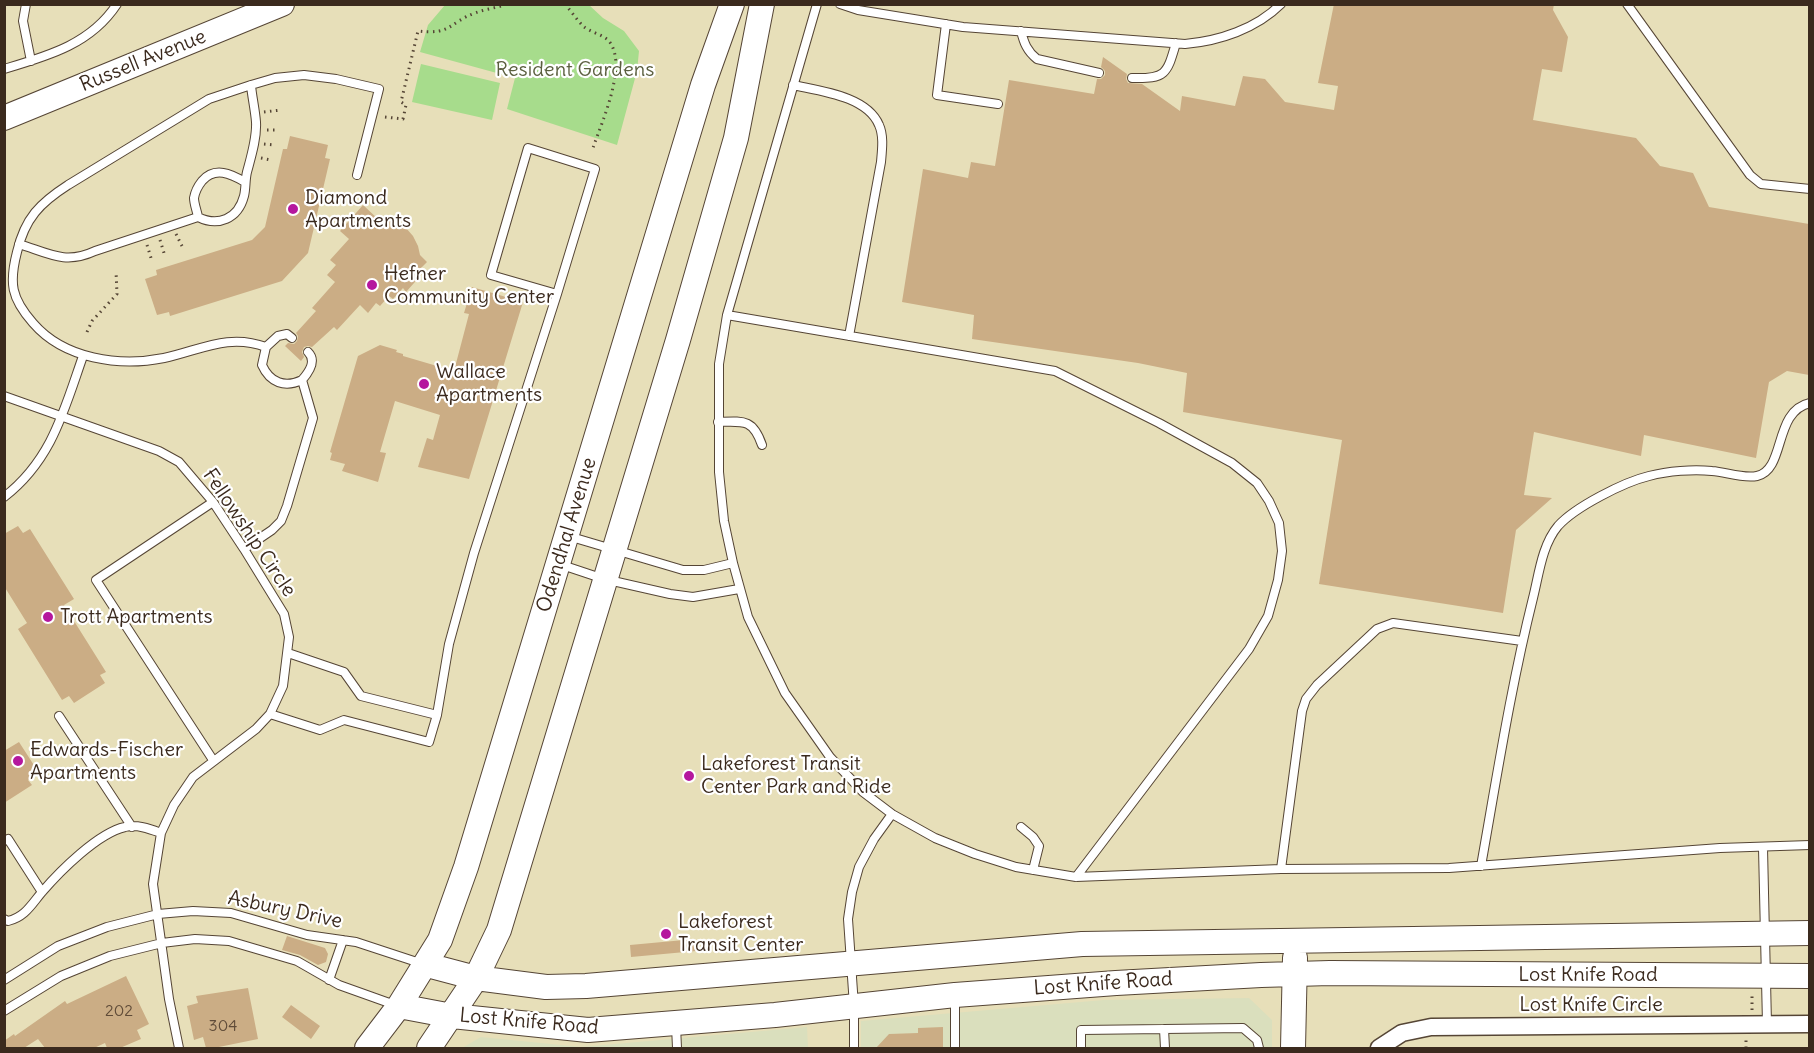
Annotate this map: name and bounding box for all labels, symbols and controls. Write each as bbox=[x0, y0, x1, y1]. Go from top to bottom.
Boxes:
street label: Russell Avenue bbox=[76, 25, 210, 97]
park label: Resident Gardens bbox=[496, 58, 654, 82]
place label: Diamond Apartments bbox=[305, 186, 411, 233]
marker: Diamond Apartments bbox=[286, 202, 300, 216]
place label: Hefner Community Center bbox=[384, 262, 554, 309]
marker: Hefner Community Center bbox=[365, 278, 379, 292]
place label: Wallace Apartments bbox=[436, 360, 542, 407]
marker: Wallace Apartments bbox=[417, 377, 431, 391]
street label: Odendhal Avenue bbox=[532, 455, 602, 615]
street label: Fellowship Circle bbox=[197, 464, 301, 602]
place label: Trott Apartments bbox=[60, 605, 213, 629]
marker: Trott Apartments bbox=[41, 610, 55, 624]
place label: Edwards-Fischer Apartments bbox=[30, 738, 183, 785]
place label: Lakeforest Transit Center Park and Ride bbox=[701, 752, 891, 799]
marker: Edwards-Fischer Apartments bbox=[11, 754, 25, 768]
marker: Lakeforest Transit Center Park and Ride bbox=[682, 769, 696, 783]
street label: Asbury Drive bbox=[226, 886, 344, 934]
place label: Lakeforest Transit Center bbox=[678, 910, 803, 957]
marker: Lakeforest Transit Center bbox=[659, 927, 673, 941]
street label: Lost Knife Road bbox=[1518, 963, 1658, 987]
street label: Lost Knife Road bbox=[1033, 967, 1173, 1001]
street label: Lost Knife Circle bbox=[1519, 993, 1663, 1017]
house number: 202 bbox=[105, 1001, 133, 1021]
street label: Lost Knife Road bbox=[459, 1004, 599, 1040]
house number: 304 bbox=[209, 1016, 237, 1036]

